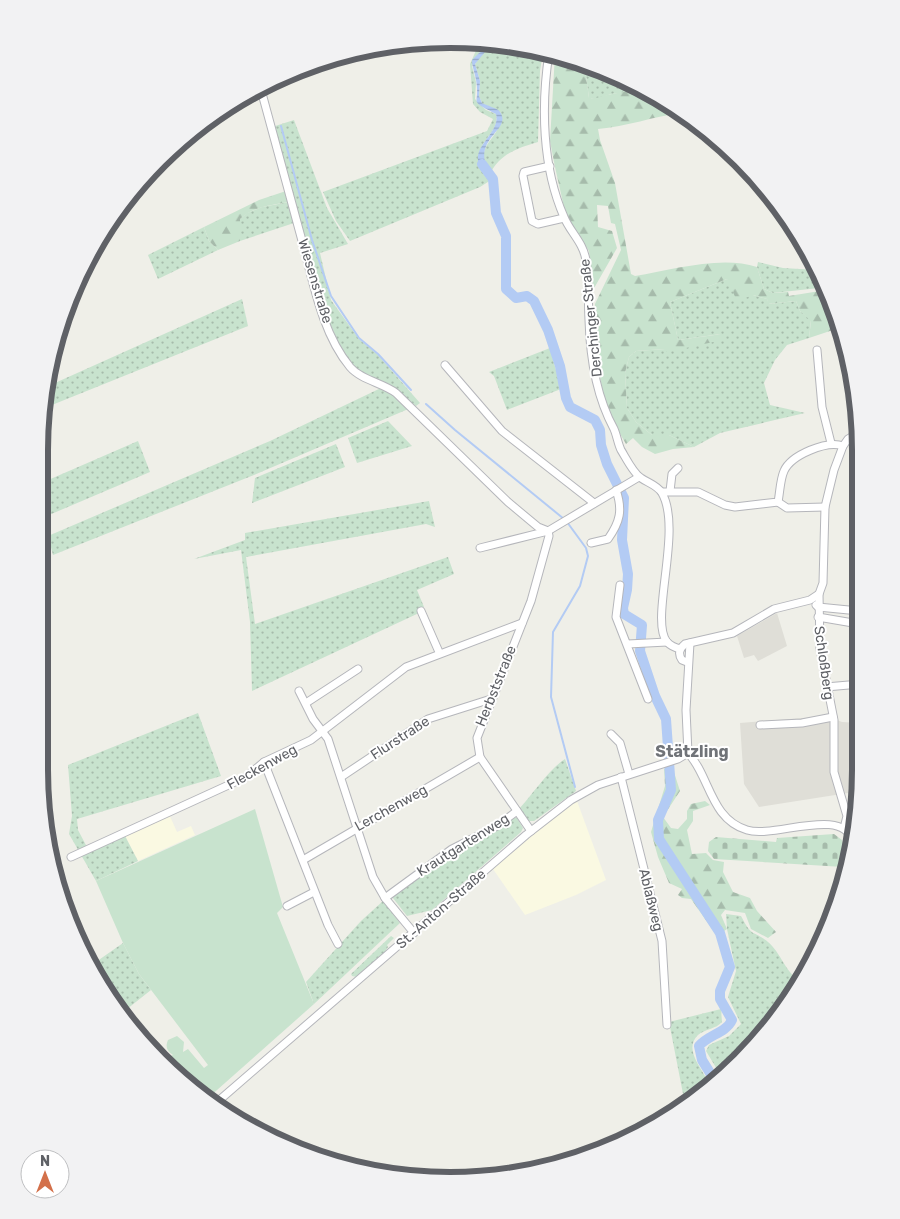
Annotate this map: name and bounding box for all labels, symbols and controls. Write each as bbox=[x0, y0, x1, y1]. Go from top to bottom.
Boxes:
street label: Wiesenstraße bbox=[294, 237, 336, 325]
street label: Derchinger Straße bbox=[576, 258, 606, 378]
street label: Schloßberg bbox=[810, 625, 838, 701]
street label: Herbststraße bbox=[472, 643, 520, 729]
street label: Flurstraße bbox=[367, 713, 433, 763]
street label: Fleckenweg bbox=[224, 741, 300, 793]
district label: Stätzling bbox=[655, 742, 729, 761]
street label: Lerchenweg bbox=[352, 781, 430, 835]
street label: Krautgartenweg bbox=[414, 810, 512, 880]
street label: St.-Anton-Straße bbox=[393, 865, 489, 952]
street label: Ablaßweg bbox=[635, 867, 667, 933]
north arrow bbox=[20, 1149, 70, 1199]
text: N bbox=[40, 1153, 50, 1170]

